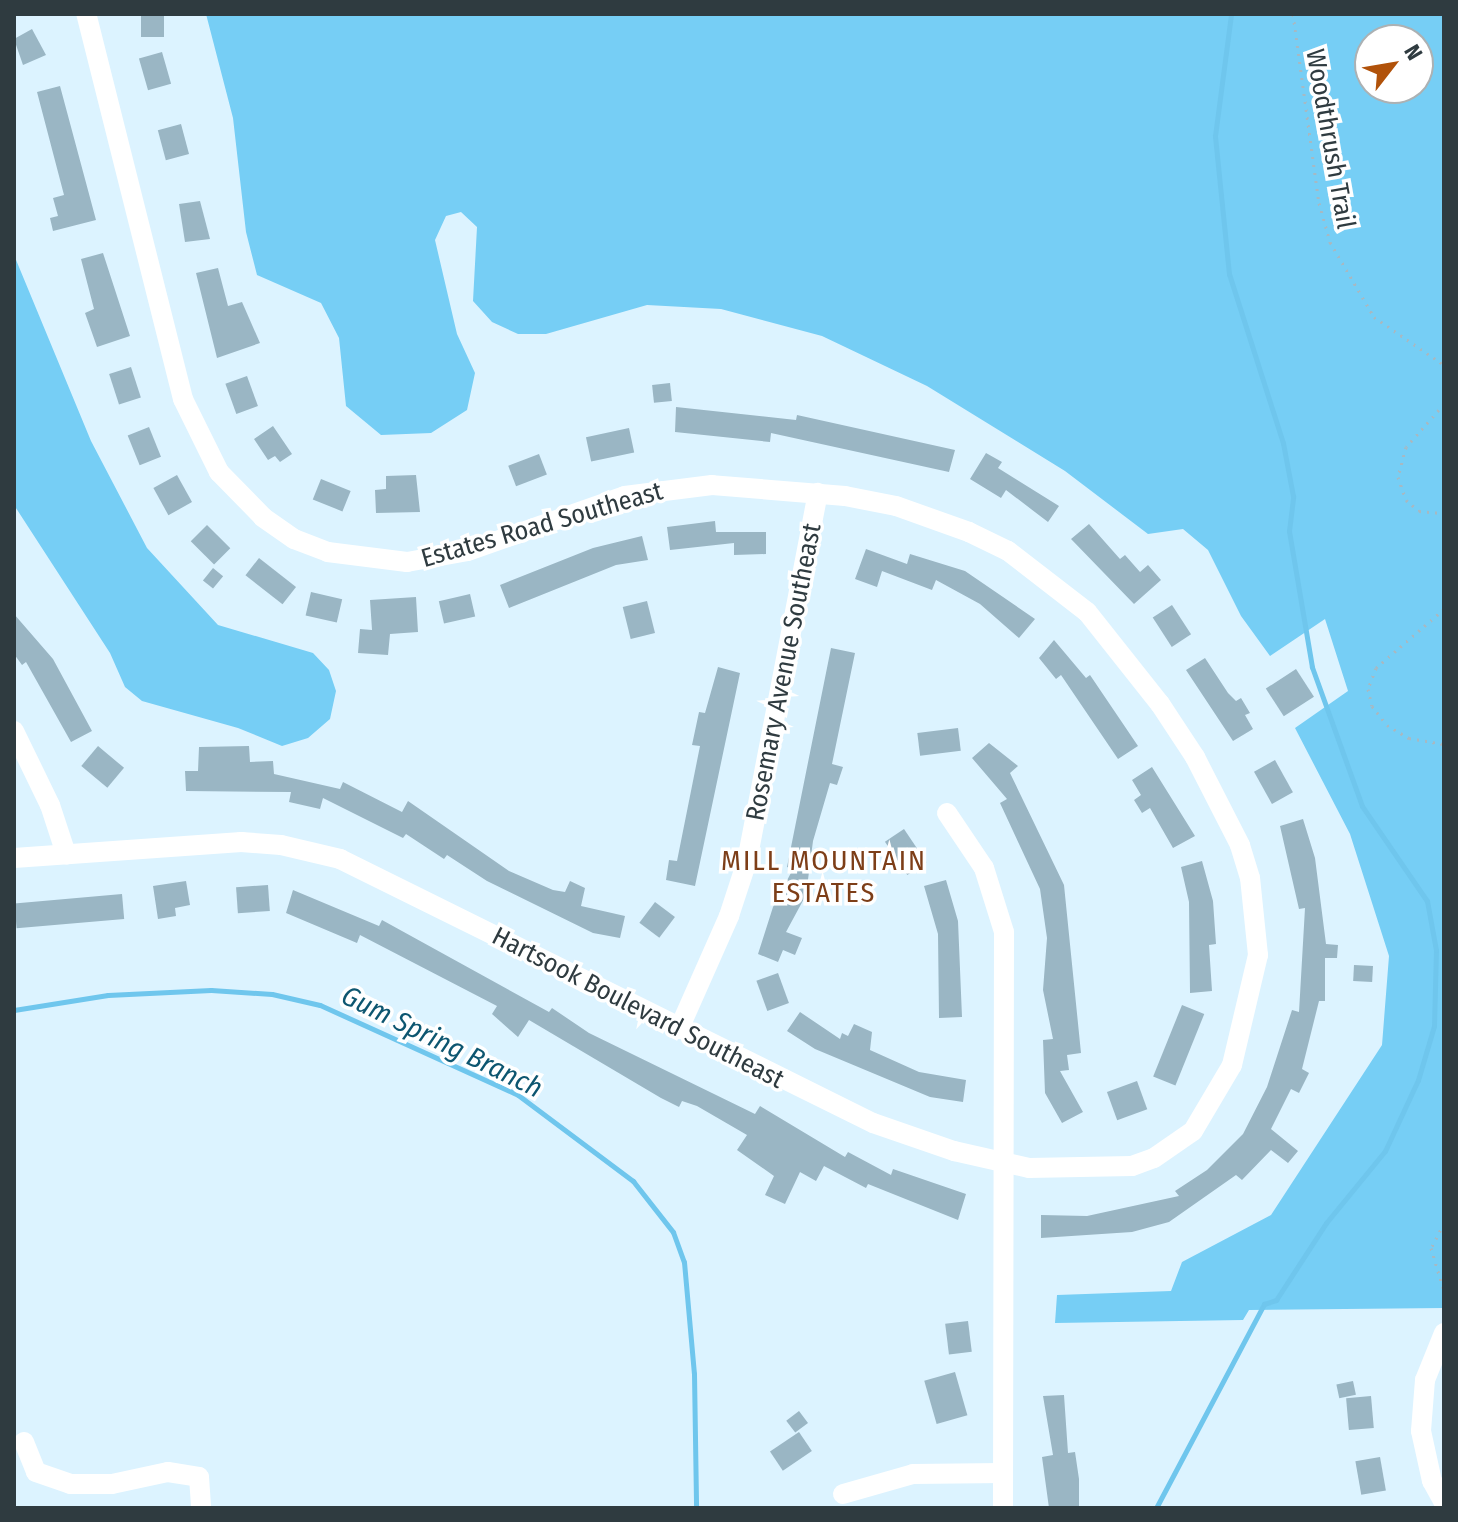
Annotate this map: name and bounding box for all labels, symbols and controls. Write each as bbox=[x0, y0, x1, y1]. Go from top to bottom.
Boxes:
north arrow bbox=[1354, 24, 1434, 104]
text: N bbox=[1398, 40, 1428, 65]
street label: Woodthrush Trail bbox=[1299, 47, 1361, 231]
street label: Estates Road Southeast bbox=[418, 476, 666, 574]
street label: Rosemary Avenue Southeast bbox=[740, 521, 828, 823]
district label: MILL MOUNTAIN ESTATES bbox=[721, 844, 927, 910]
street label: Hartsook Boulevard Southeast bbox=[487, 921, 789, 1095]
water label: Gum Spring Branch bbox=[336, 979, 548, 1105]

